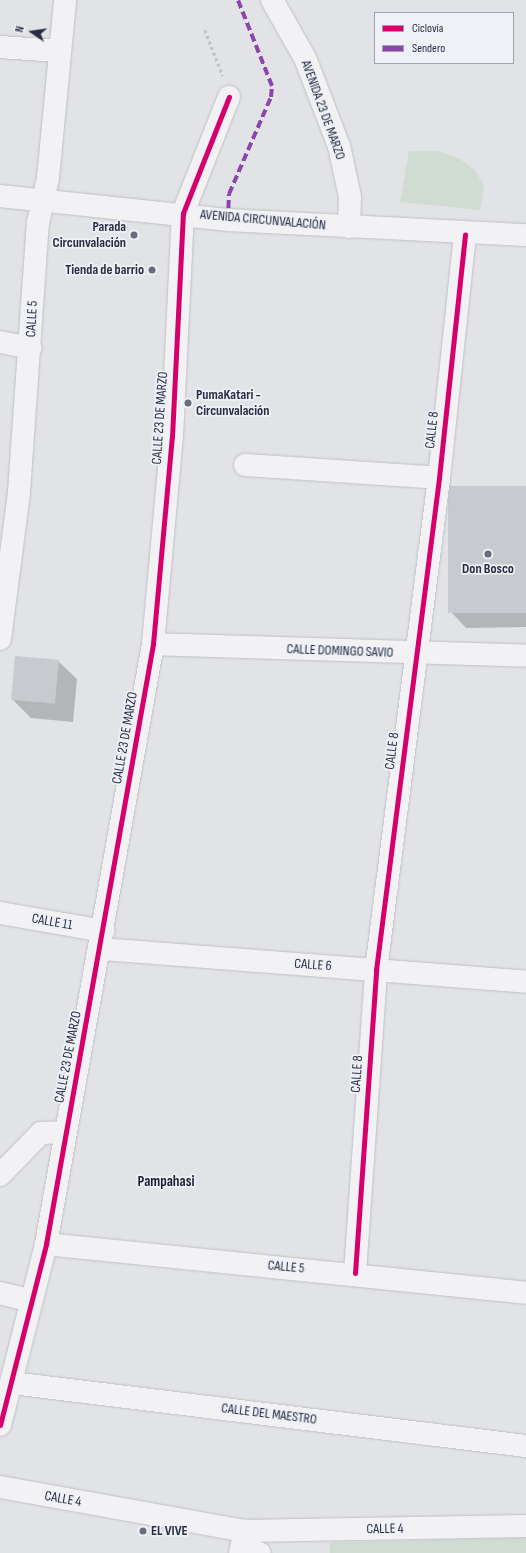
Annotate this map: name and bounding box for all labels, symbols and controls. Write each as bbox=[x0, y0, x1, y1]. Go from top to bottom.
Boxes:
north arrow bbox=[12, 12, 52, 52]
legend bbox=[374, 12, 514, 64]
text: Ciclovía bbox=[412, 21, 443, 36]
text: N bbox=[13, 25, 27, 34]
text: Sendero bbox=[412, 41, 445, 56]
street label: AVENIDA 23 DE MARZO bbox=[297, 58, 349, 162]
street label: AVENIDA CIRCUNVALACIÓN bbox=[199, 206, 327, 234]
place label: Parada Circunvalación bbox=[53, 219, 126, 252]
marker: Parada Circunvalación bbox=[129, 230, 139, 240]
place label: Tienda de barrio bbox=[65, 262, 144, 278]
marker: Tienda de barrio bbox=[147, 265, 157, 275]
street label: CALLE 5 bbox=[23, 300, 41, 338]
street label: CALLE 23 DE MARZO bbox=[148, 371, 172, 465]
place label: PumaKatari - Circunvalación bbox=[196, 387, 269, 420]
marker: PumaKatari - Circunvalación bbox=[183, 398, 193, 408]
street label: CALLE 8 bbox=[422, 411, 442, 449]
marker: Don Bosco bbox=[483, 549, 493, 559]
place label: Don Bosco bbox=[462, 561, 514, 577]
street label: CALLE DOMINGO SAVIO bbox=[286, 641, 394, 661]
street label: CALLE 23 DE MARZO bbox=[109, 691, 141, 785]
street label: CALLE 8 bbox=[381, 731, 403, 771]
street label: CALLE 11 bbox=[30, 910, 74, 934]
street label: CALLE 6 bbox=[294, 955, 332, 975]
street label: CALLE 23 DE MARZO bbox=[51, 1010, 85, 1104]
street label: CALLE 8 bbox=[347, 1055, 367, 1093]
district label: Pampahasi bbox=[138, 1173, 194, 1191]
street label: CALLE 5 bbox=[267, 1257, 305, 1277]
street label: CALLE DEL MAESTRO bbox=[220, 1400, 318, 1428]
street label: CALLE 4 bbox=[43, 1488, 83, 1510]
street label: CALLE 4 bbox=[366, 1520, 404, 1538]
place label: EL VIVE bbox=[151, 1523, 188, 1539]
marker: EL VIVE bbox=[138, 1526, 148, 1536]

